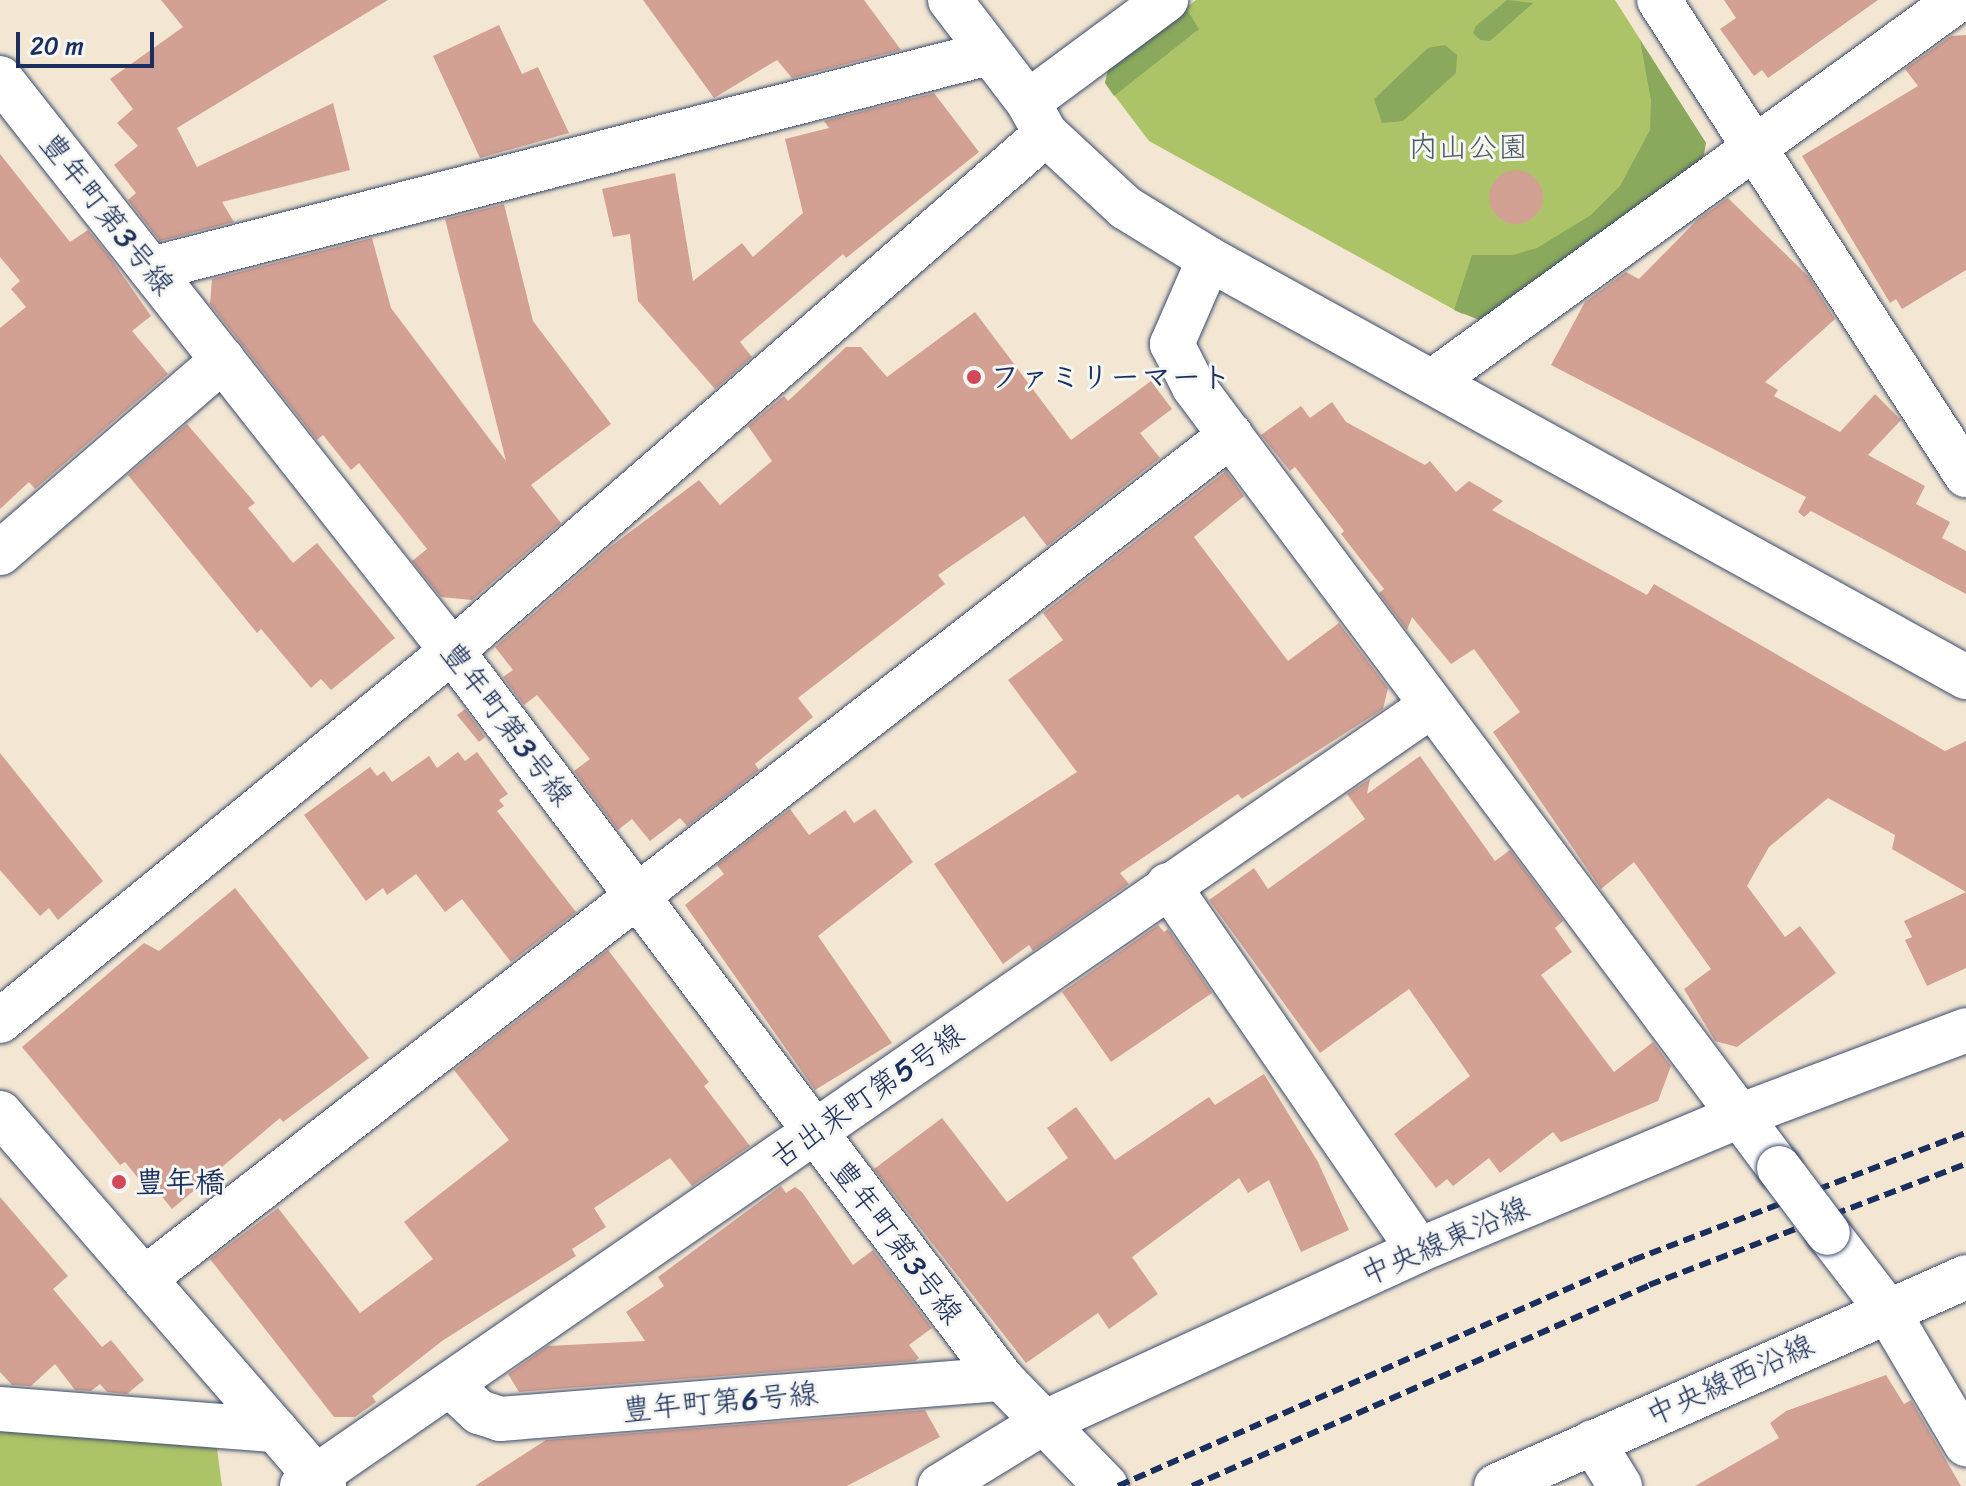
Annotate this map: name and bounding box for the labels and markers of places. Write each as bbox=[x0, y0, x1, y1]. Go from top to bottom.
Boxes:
place label: ファミリーマート bbox=[990, 359, 1230, 395]
marker: ファミリーマート bbox=[965, 368, 983, 386]
place label: 豊年橋 bbox=[135, 1164, 225, 1200]
marker: 豊年橋 bbox=[110, 1173, 128, 1191]

